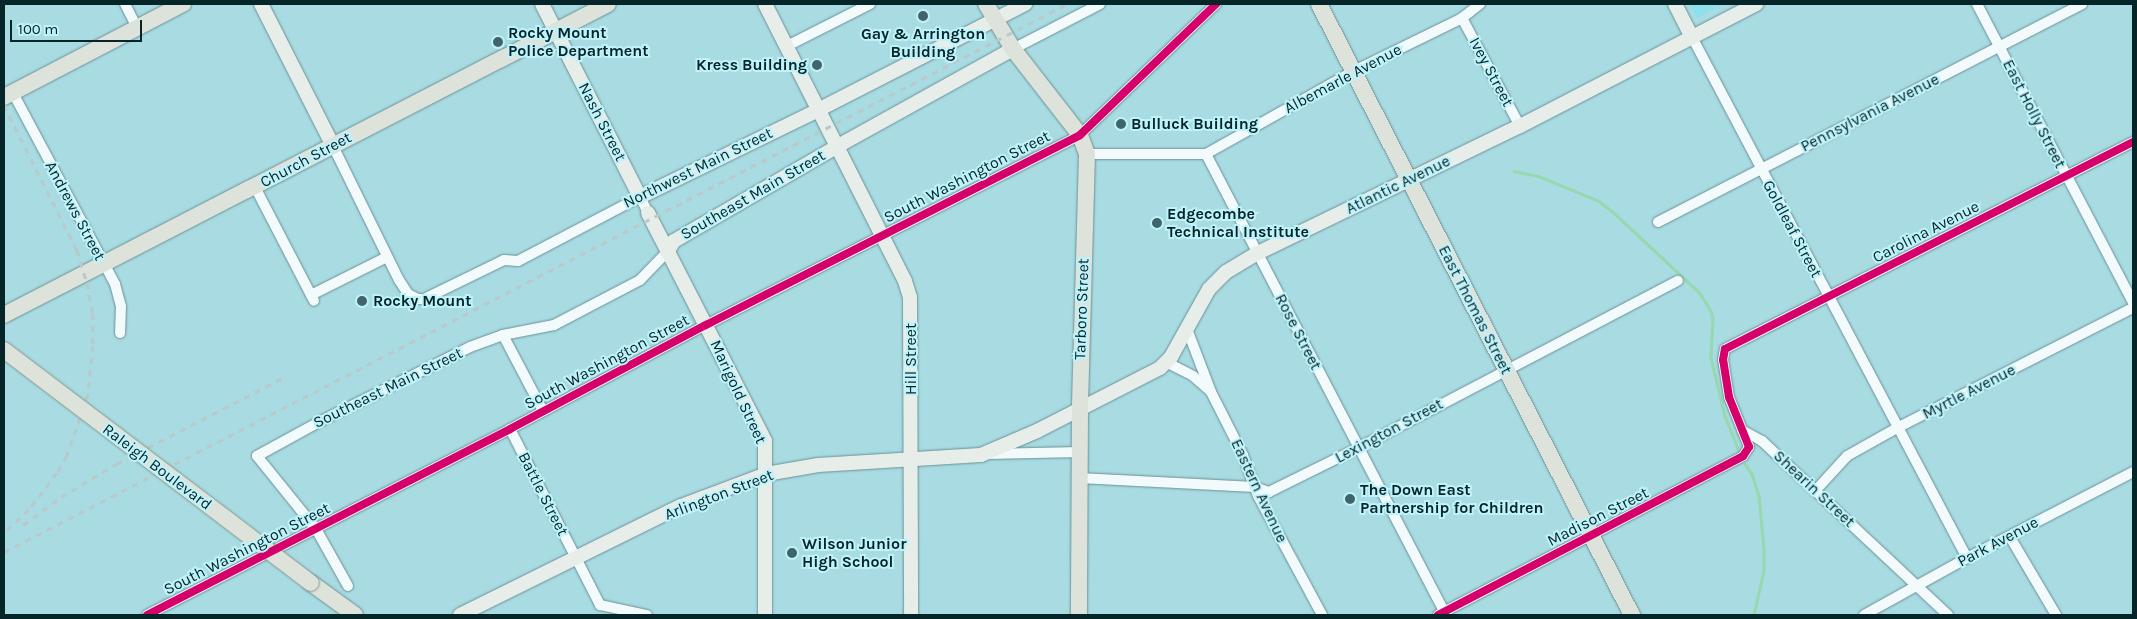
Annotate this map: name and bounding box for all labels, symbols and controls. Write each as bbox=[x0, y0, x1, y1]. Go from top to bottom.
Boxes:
scale bar bbox=[12, 10, 145, 42]
marker: Gay & Arrington Building bbox=[917, 10, 929, 22]
text: 100 m bbox=[18, 20, 58, 38]
place label: Rocky Mount Police Department bbox=[508, 23, 649, 61]
place label: Gay & Arrington Building bbox=[861, 24, 985, 62]
street label: Ivey Street bbox=[1465, 34, 1517, 110]
marker: Rocky Mount Police Department bbox=[492, 36, 504, 48]
street label: Albemarle Avenue bbox=[1281, 40, 1405, 118]
place label: Kress Building bbox=[696, 55, 807, 75]
street label: East Holly Street bbox=[1998, 56, 2070, 172]
marker: Kress Building bbox=[811, 59, 823, 71]
street label: Pennsylvania Avenue bbox=[1798, 70, 1942, 156]
street label: Nash Street bbox=[574, 80, 630, 164]
place label: Bulluck Building bbox=[1131, 114, 1258, 134]
marker: Bulluck Building bbox=[1115, 118, 1127, 130]
street label: Northwest Main Street bbox=[620, 123, 776, 213]
street label: South Washington Street bbox=[881, 127, 1053, 227]
street label: Church Street bbox=[257, 128, 355, 192]
street label: Southeast Main Street bbox=[677, 146, 829, 244]
street label: Atlantic Avenue bbox=[1343, 151, 1453, 219]
street label: Andrews Street bbox=[41, 158, 109, 264]
street label: Goldleaf Street bbox=[1758, 177, 1826, 281]
street label: Carolina Avenue bbox=[1869, 197, 1983, 267]
place label: Edgecombe Technical Institute bbox=[1167, 204, 1309, 242]
marker: Edgecombe Technical Institute bbox=[1151, 217, 1163, 229]
street label: East Thomas Street bbox=[1434, 242, 1516, 378]
street label: Tarboro Street bbox=[1071, 258, 1093, 360]
place label: Rocky Mount bbox=[373, 291, 472, 311]
street label: Rose Street bbox=[1271, 291, 1325, 373]
marker: Rocky Mount bbox=[355, 294, 369, 308]
street label: South Washington Street bbox=[521, 310, 693, 414]
street label: Hill Street bbox=[901, 323, 921, 395]
street label: Marigold Street bbox=[706, 337, 770, 447]
street label: Southeast Main Street bbox=[310, 344, 466, 432]
street label: Myrtle Avenue bbox=[1919, 360, 2019, 424]
street label: Lexington Street bbox=[1332, 394, 1446, 468]
street label: Raleigh Boulevard bbox=[99, 420, 215, 514]
street label: Eastern Avenue bbox=[1227, 436, 1291, 546]
street label: Shearin Street bbox=[1769, 446, 1859, 532]
street label: Battle Street bbox=[514, 449, 572, 539]
street label: Arlington Street bbox=[662, 465, 776, 525]
place label: The Down East Partnership for Children bbox=[1360, 480, 1543, 518]
street label: Madison Street bbox=[1544, 483, 1652, 551]
marker: The Down East Partnership for Children bbox=[1344, 493, 1356, 505]
street label: South Washington Street bbox=[161, 499, 333, 599]
street label: Park Avenue bbox=[1954, 513, 2042, 571]
place label: Wilson Junior High School bbox=[802, 534, 906, 572]
marker: Wilson Junior High School bbox=[786, 547, 798, 559]

